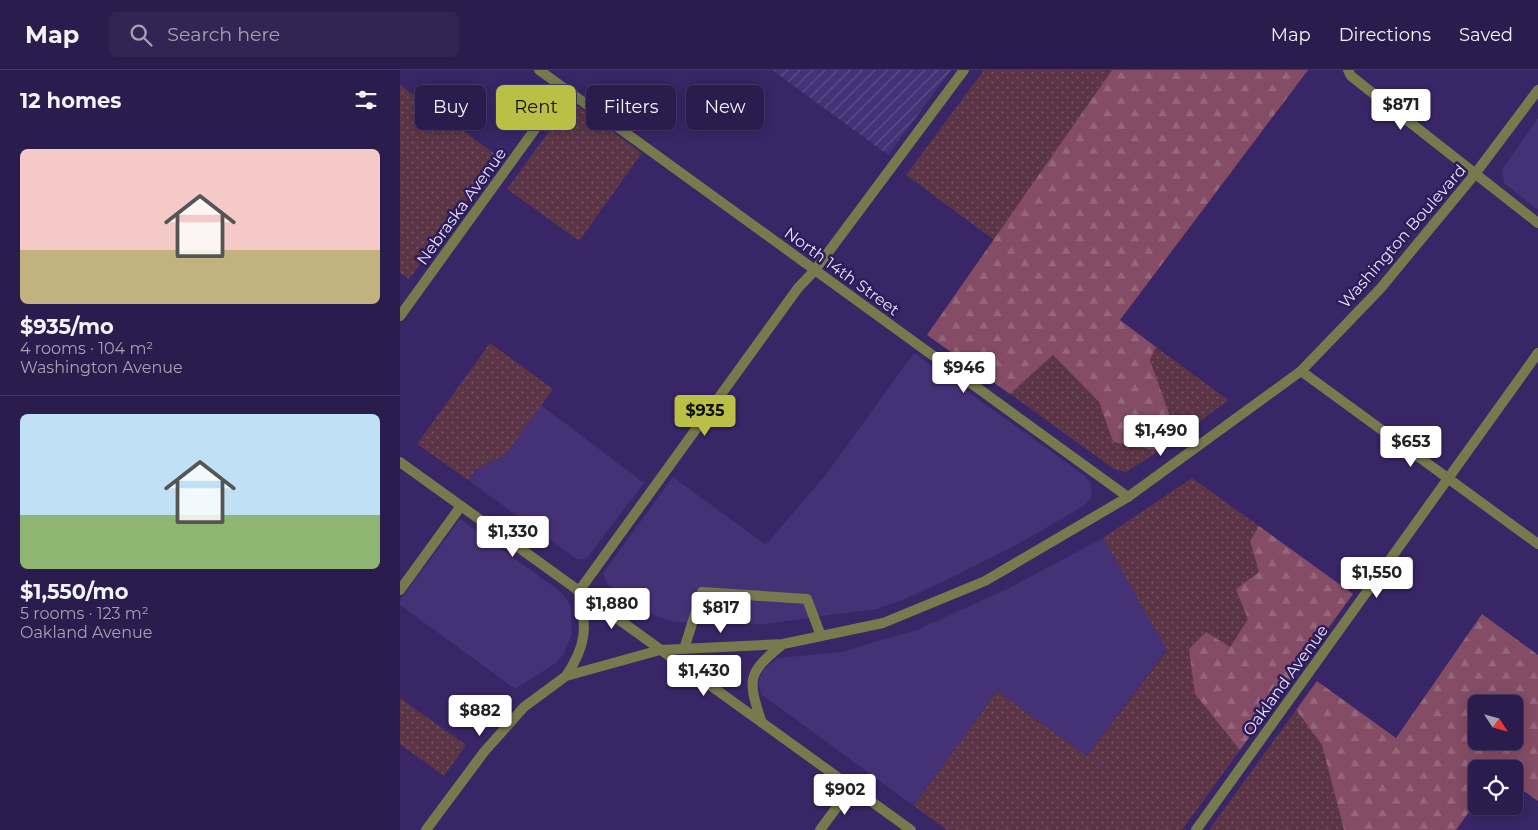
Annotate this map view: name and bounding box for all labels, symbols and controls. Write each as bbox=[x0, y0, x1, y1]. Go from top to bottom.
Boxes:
search box bbox=[109, 12, 459, 57]
text: Map bbox=[25, 20, 79, 49]
icon: search bbox=[127, 21, 155, 49]
text: Search here bbox=[167, 23, 280, 46]
text: Map bbox=[1271, 24, 1311, 46]
text: Directions bbox=[1339, 24, 1431, 46]
text: Saved bbox=[1459, 24, 1513, 46]
chip: Buy bbox=[415, 85, 486, 130]
chip: Rent bbox=[496, 85, 576, 130]
chip: Filters bbox=[586, 85, 676, 130]
chip: New bbox=[686, 85, 764, 130]
icon: filters bbox=[352, 86, 380, 114]
text: 12 homes bbox=[20, 88, 121, 113]
pin: $871 bbox=[1371, 88, 1431, 131]
text: $871 bbox=[1382, 95, 1420, 114]
street label: Nebraska Avenue bbox=[413, 144, 510, 268]
street label: Washington Boulevard bbox=[1335, 161, 1470, 312]
icon: home bbox=[155, 181, 245, 271]
street label: North 14th Street bbox=[781, 223, 903, 320]
text: $935/mo bbox=[20, 314, 114, 339]
text: 4 rooms · 104 m² bbox=[20, 339, 153, 358]
pin: $946 bbox=[934, 352, 994, 394]
text: Washington Avenue bbox=[20, 358, 183, 377]
text: $946 bbox=[943, 358, 985, 377]
pin: $935 bbox=[675, 394, 735, 437]
text: $935 bbox=[686, 401, 724, 420]
pin: $1,490 bbox=[1120, 414, 1202, 457]
text: $1,490 bbox=[1135, 421, 1187, 440]
pin: $653 bbox=[1381, 426, 1441, 468]
text: $653 bbox=[1391, 432, 1431, 451]
icon: home bbox=[155, 447, 245, 537]
pin: $1,330 bbox=[472, 516, 554, 558]
text: $1,330 bbox=[488, 522, 538, 541]
pin: $1,550 bbox=[1336, 556, 1418, 599]
text: $1,550 bbox=[1352, 563, 1402, 582]
text: $1,550/mo bbox=[20, 579, 128, 604]
pin: $1,880 bbox=[571, 588, 653, 630]
pin: $817 bbox=[691, 592, 751, 634]
text: $1,880 bbox=[586, 594, 638, 613]
text: $817 bbox=[703, 598, 739, 617]
text: 5 rooms · 123 m² bbox=[20, 604, 149, 623]
street label: Oakland Avenue bbox=[1239, 621, 1332, 739]
text: Oakland Avenue bbox=[20, 623, 152, 642]
pin: $1,430 bbox=[663, 654, 745, 697]
text: $1,430 bbox=[678, 661, 730, 680]
pin: $882 bbox=[450, 694, 510, 737]
north arrow bbox=[1468, 695, 1522, 750]
map controls bbox=[1468, 695, 1523, 815]
text: $882 bbox=[460, 701, 500, 720]
button: locate bbox=[1468, 760, 1523, 815]
pin: $902 bbox=[815, 774, 875, 816]
text: $902 bbox=[825, 780, 865, 799]

